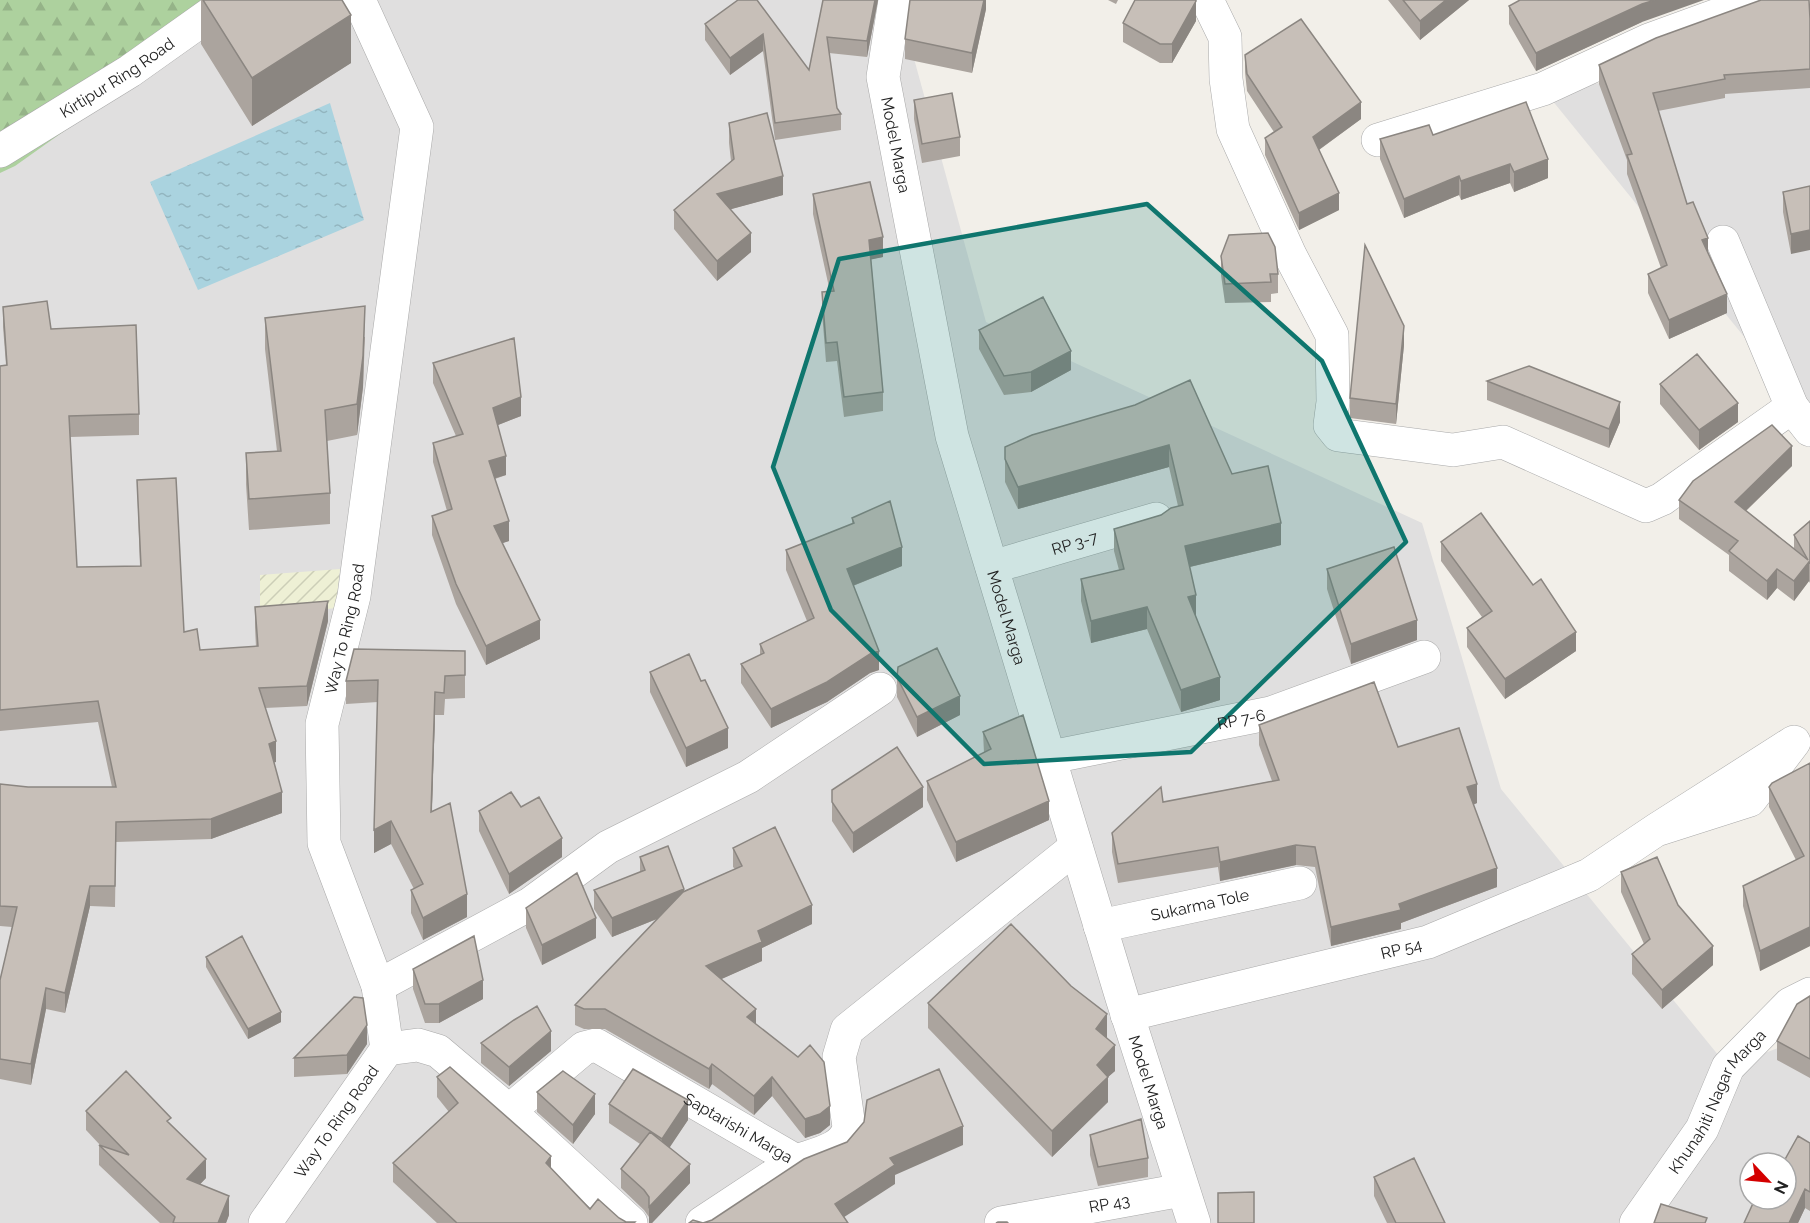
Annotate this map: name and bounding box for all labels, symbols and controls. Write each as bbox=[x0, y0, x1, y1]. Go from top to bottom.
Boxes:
street label: Kirtipur Ring Road bbox=[56, 34, 178, 122]
street label: Model Marga bbox=[877, 95, 914, 195]
street label: RP 3-7 bbox=[1049, 527, 1101, 559]
street label: Way To Ring Road bbox=[321, 562, 368, 696]
street label: Model Marga bbox=[983, 568, 1030, 667]
street label: RP 7-6 bbox=[1216, 705, 1267, 734]
street label: Sukarma Tole bbox=[1149, 885, 1251, 925]
street label: RP 54 bbox=[1379, 935, 1424, 963]
street label: Khunahiti Nagar Marga bbox=[1665, 1026, 1770, 1177]
street label: Model Marga bbox=[1125, 1033, 1172, 1132]
street label: Way To Ring Road bbox=[291, 1062, 383, 1182]
street label: Saptarishi Marga bbox=[680, 1089, 796, 1167]
north arrow bbox=[1738, 1151, 1798, 1211]
text: N bbox=[1770, 1178, 1792, 1197]
street label: RP 43 bbox=[1087, 1191, 1131, 1217]

